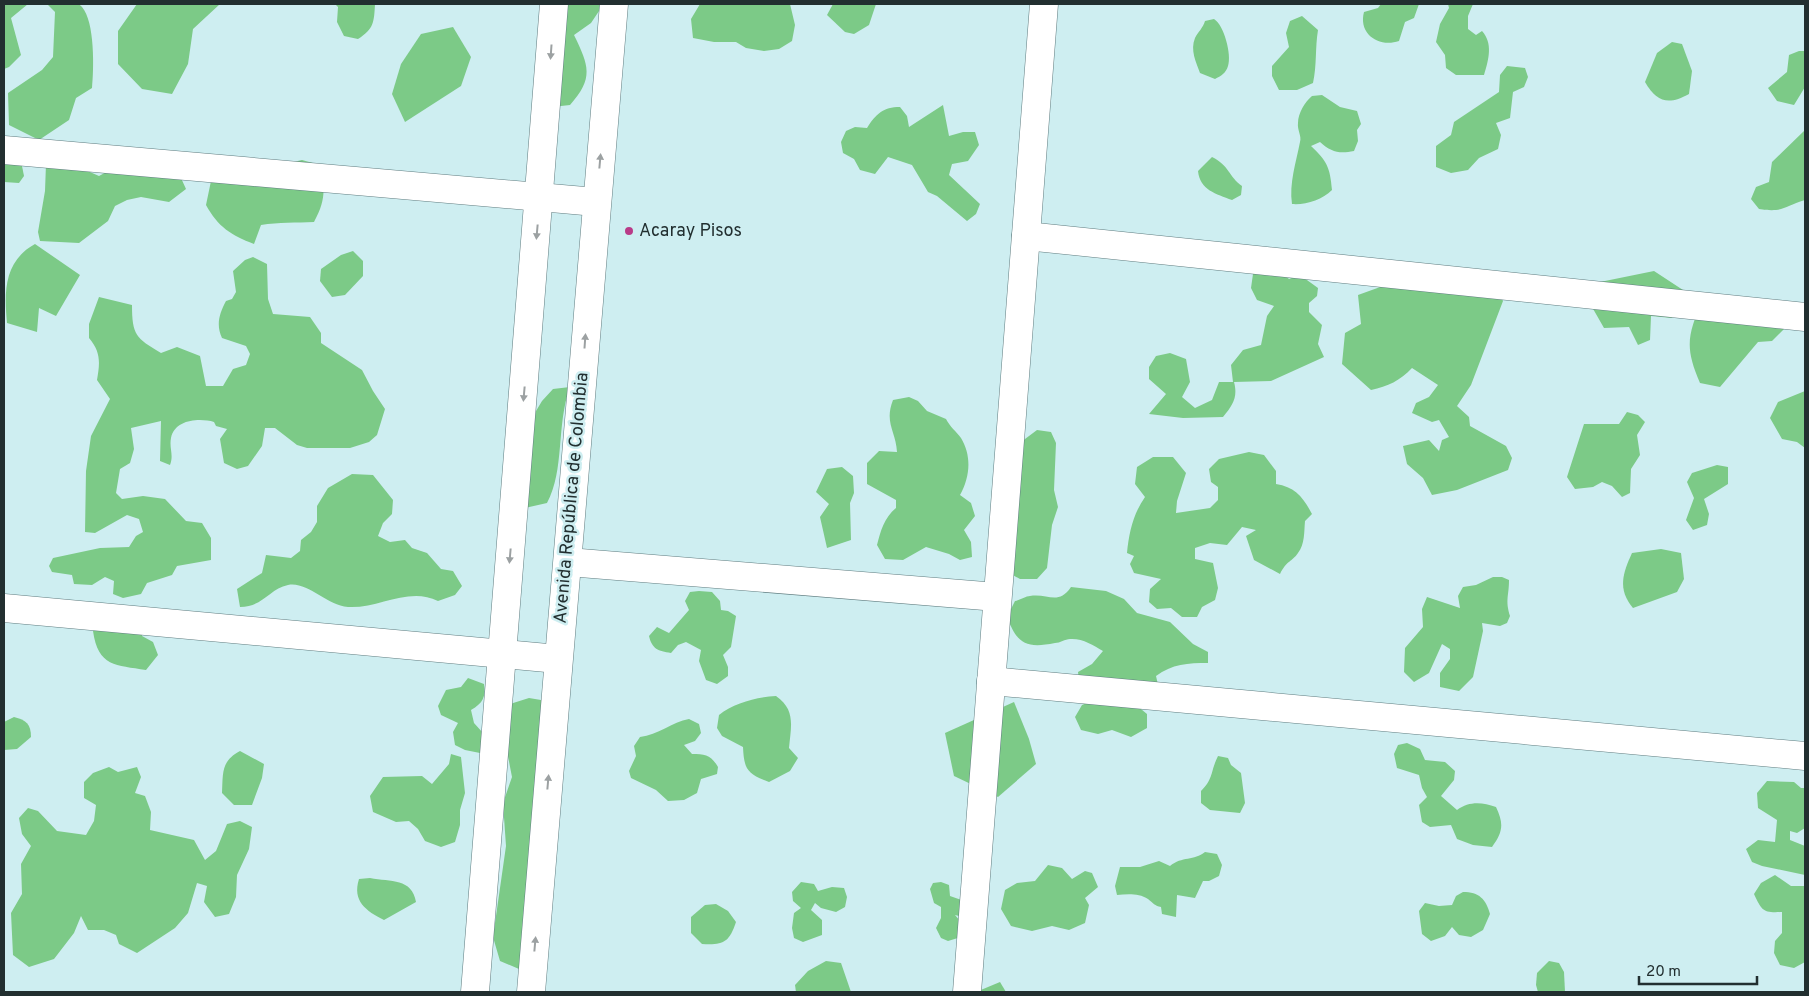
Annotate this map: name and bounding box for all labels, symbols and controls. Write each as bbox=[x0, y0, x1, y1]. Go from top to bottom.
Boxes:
one-way arrow bbox=[546, 45, 554, 61]
one-way arrow bbox=[596, 153, 604, 169]
place label: Acaray Pisos bbox=[639, 220, 742, 243]
one-way arrow bbox=[533, 224, 541, 240]
marker: Acaray Pisos bbox=[623, 225, 635, 237]
one-way arrow bbox=[581, 332, 589, 348]
street label: Avenida República de Colombia bbox=[550, 371, 594, 625]
one-way arrow bbox=[519, 386, 527, 402]
one-way arrow bbox=[506, 548, 514, 564]
one-way arrow bbox=[545, 773, 553, 789]
one-way arrow bbox=[531, 935, 539, 951]
scale bar bbox=[1639, 954, 1756, 986]
text: 20 m bbox=[1646, 963, 1681, 982]

